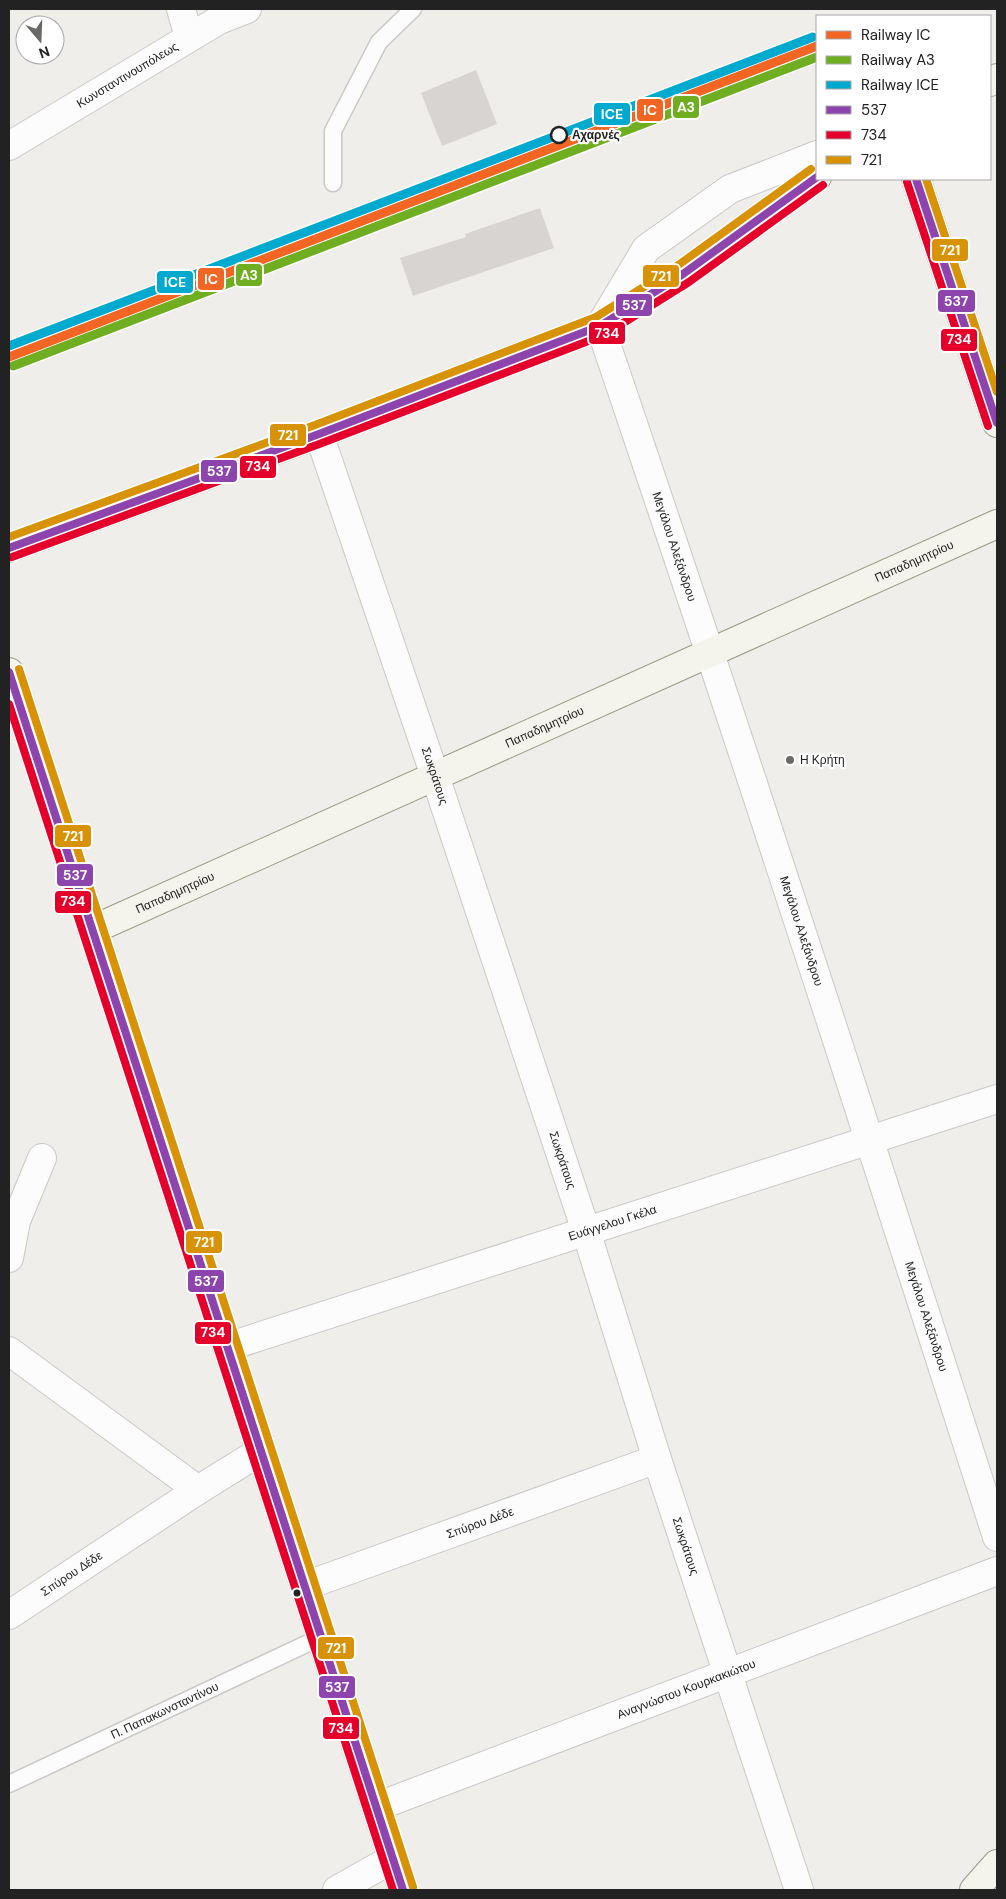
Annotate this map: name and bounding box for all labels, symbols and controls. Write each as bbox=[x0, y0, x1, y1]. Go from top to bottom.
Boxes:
north arrow bbox=[15, 15, 65, 65]
legend bbox=[816, 15, 991, 180]
text: Railway IC bbox=[861, 25, 931, 45]
street label: Κωνσταντινουπόλεως bbox=[74, 38, 181, 112]
text: N bbox=[36, 42, 52, 62]
text: Railway A3 bbox=[861, 50, 935, 70]
text: Railway ICE bbox=[861, 75, 939, 95]
line badge: A3 bbox=[672, 95, 700, 119]
line badge: IC bbox=[636, 98, 664, 122]
text: A3 bbox=[677, 98, 695, 116]
text: 537 bbox=[861, 100, 887, 120]
text: IC bbox=[643, 101, 657, 119]
line badge: ICE bbox=[593, 102, 631, 126]
text: ICE bbox=[601, 105, 623, 123]
text: 734 bbox=[861, 125, 887, 145]
marker: Αχαρνές bbox=[550, 126, 568, 144]
place label: Αχαρνές bbox=[572, 127, 620, 143]
text: 721 bbox=[861, 150, 882, 170]
line badge: 721 bbox=[931, 238, 969, 262]
text: 721 bbox=[940, 241, 960, 259]
line badge: A3 bbox=[235, 263, 263, 287]
line badge: 721 bbox=[642, 264, 680, 288]
text: A3 bbox=[240, 266, 258, 284]
line badge: IC bbox=[197, 267, 225, 291]
text: 721 bbox=[651, 267, 671, 285]
line badge: ICE bbox=[156, 270, 194, 294]
text: IC bbox=[204, 270, 218, 288]
text: ICE bbox=[164, 273, 186, 291]
line badge: 537 bbox=[937, 289, 976, 313]
text: 537 bbox=[944, 292, 969, 310]
line badge: 537 bbox=[615, 293, 653, 317]
text: 537 bbox=[622, 296, 647, 314]
line badge: 734 bbox=[588, 321, 626, 345]
text: 734 bbox=[595, 324, 619, 342]
line badge: 734 bbox=[940, 328, 978, 352]
text: 734 bbox=[947, 330, 971, 348]
line badge: 721 bbox=[269, 423, 307, 447]
text: 721 bbox=[278, 426, 298, 444]
line badge: 734 bbox=[239, 455, 277, 479]
text: 734 bbox=[246, 457, 270, 475]
line badge: 537 bbox=[200, 459, 238, 483]
text: 537 bbox=[207, 462, 232, 480]
street label: Μεγάλου Αλεξάνδρου bbox=[649, 490, 700, 603]
street label: Παπαδημητρίου bbox=[872, 537, 956, 586]
street label: Παπαδημητρίου bbox=[503, 702, 587, 752]
street label: Σωκράτους bbox=[418, 745, 452, 807]
place label: Η Κρήτη bbox=[800, 752, 845, 768]
marker: Η Κρήτη bbox=[784, 754, 796, 766]
line badge: 721 bbox=[54, 824, 92, 848]
text: 721 bbox=[63, 827, 83, 845]
line badge: 537 bbox=[56, 863, 94, 887]
text: 537 bbox=[63, 866, 88, 884]
street label: Παπαδημητρίου bbox=[133, 868, 217, 917]
street label: Μεγάλου Αλεξάνδρου bbox=[776, 874, 827, 988]
line badge: 734 bbox=[54, 890, 92, 914]
text: 734 bbox=[61, 892, 85, 910]
street label: Σωκράτους bbox=[545, 1129, 580, 1192]
street label: Ευάγγελου Γκέλα bbox=[566, 1201, 659, 1245]
line badge: 721 bbox=[185, 1230, 223, 1254]
text: 721 bbox=[194, 1233, 214, 1251]
street label: Μεγάλου Αλεξάνδρου bbox=[901, 1259, 951, 1373]
line badge: 537 bbox=[187, 1269, 225, 1293]
text: 537 bbox=[194, 1272, 219, 1290]
line badge: 734 bbox=[194, 1321, 232, 1345]
text: 734 bbox=[201, 1323, 225, 1341]
street label: Σπύρου Δέδε bbox=[444, 1503, 516, 1542]
street label: Σωκράτους bbox=[669, 1515, 703, 1577]
street label: Σπύρου Δέδε bbox=[38, 1547, 106, 1600]
unlabelled marker bbox=[292, 1588, 302, 1598]
line badge: 721 bbox=[317, 1636, 355, 1660]
text: 721 bbox=[326, 1639, 346, 1657]
street label: Αναγνώστου Κουρκακιώτου bbox=[615, 1655, 758, 1723]
line badge: 537 bbox=[318, 1675, 356, 1699]
street label: Π. Παπακωνσταντίνου bbox=[108, 1678, 221, 1743]
text: 537 bbox=[325, 1678, 350, 1696]
line badge: 734 bbox=[322, 1716, 360, 1740]
text: 734 bbox=[329, 1719, 353, 1737]

